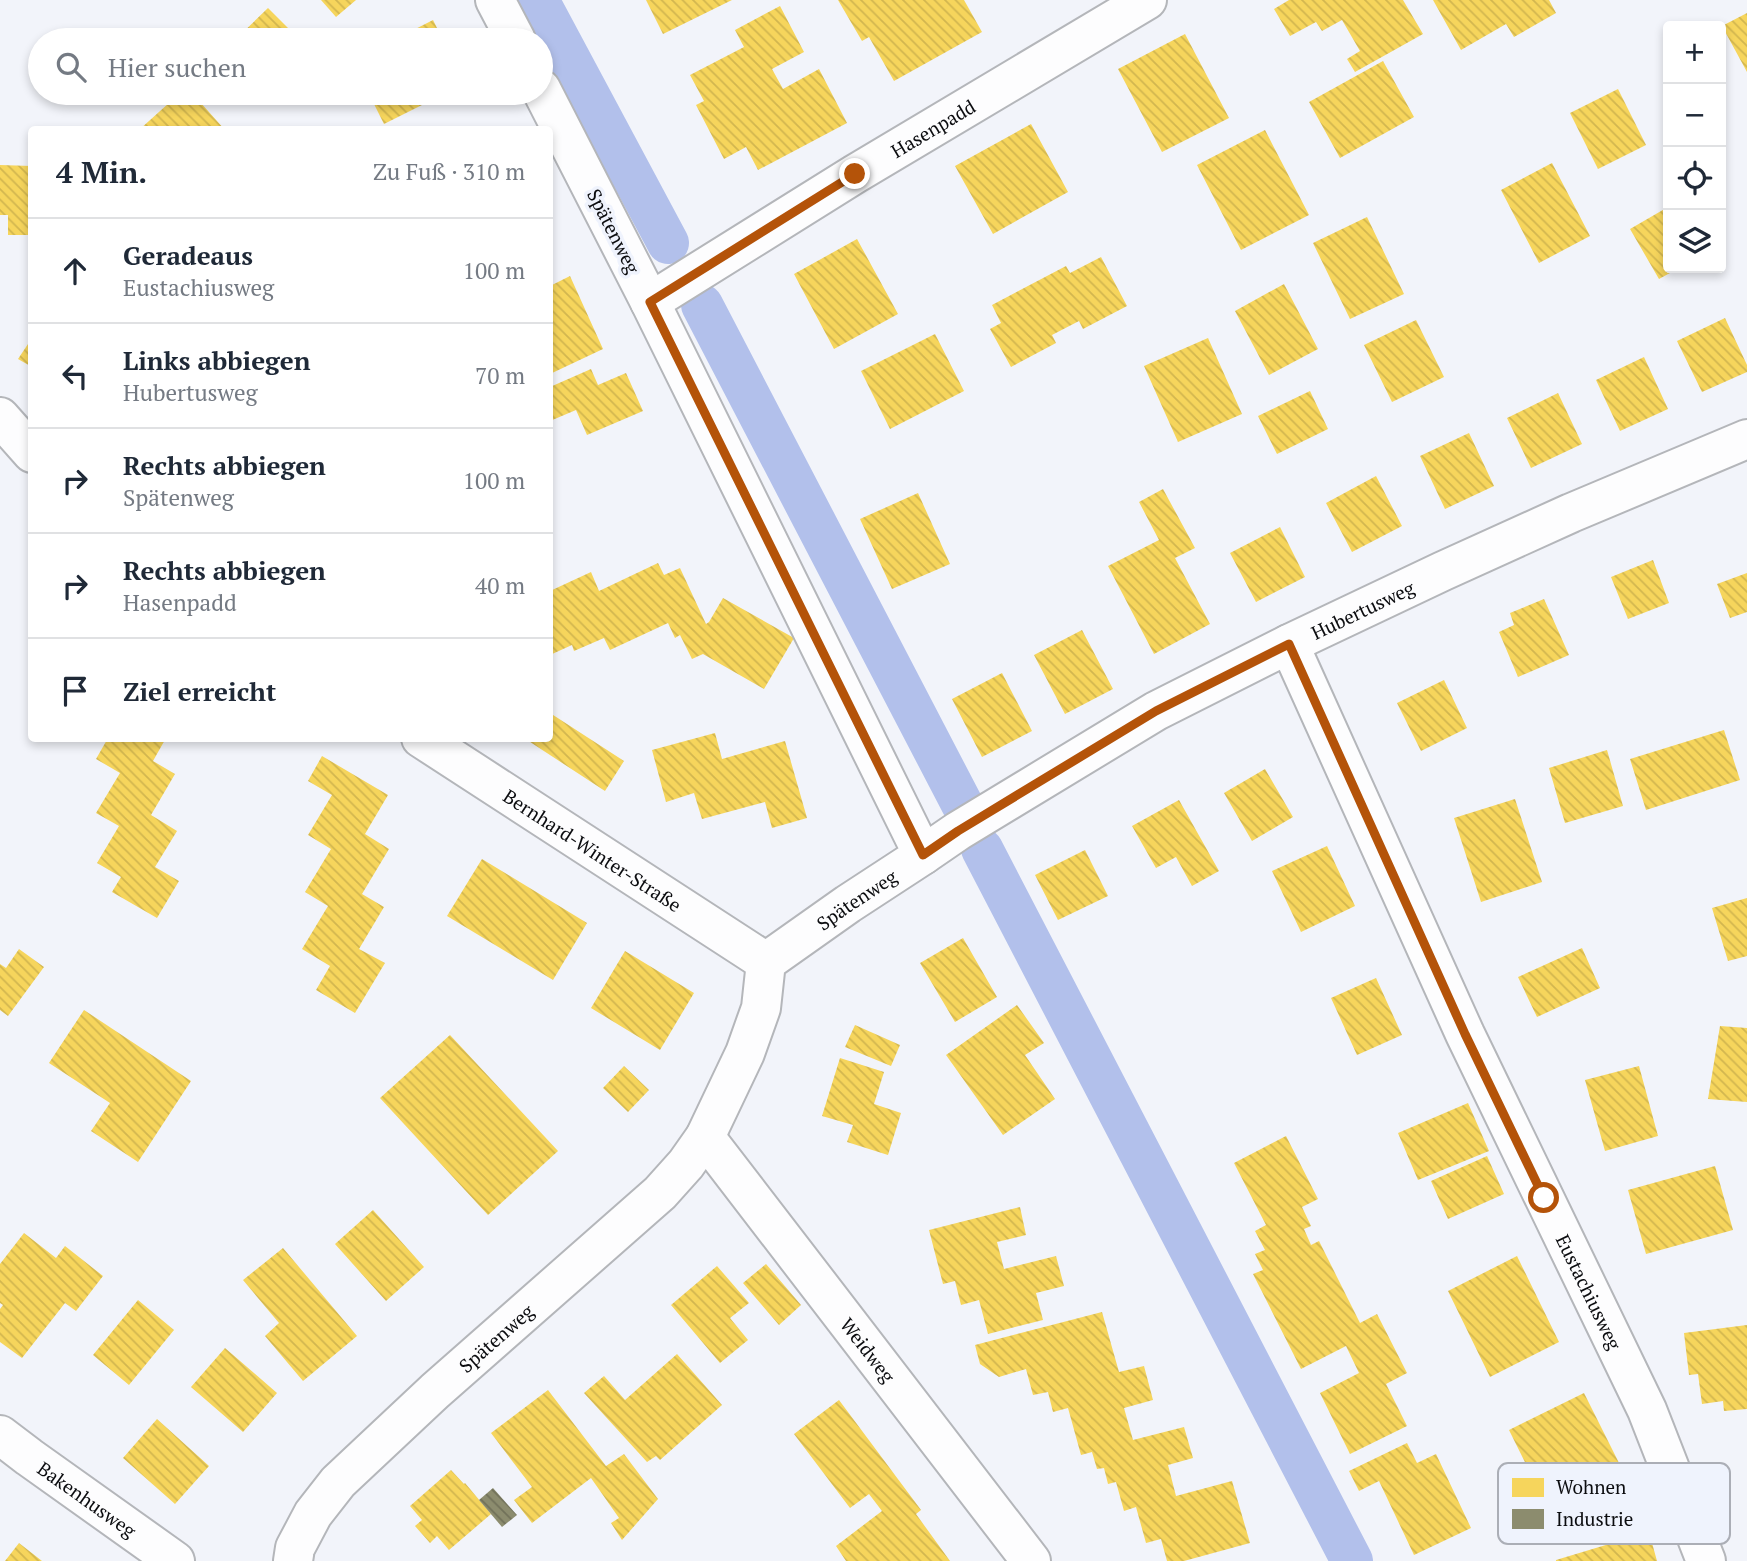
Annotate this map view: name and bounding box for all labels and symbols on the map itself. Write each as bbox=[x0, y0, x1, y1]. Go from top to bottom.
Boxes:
street label: Hasenpadd bbox=[886, 93, 980, 163]
route end bbox=[839, 158, 870, 189]
street label: Spätenweg bbox=[582, 185, 646, 278]
street label: Hubertusweg bbox=[1307, 574, 1419, 644]
street label: Bernhard-Winter-Straße bbox=[499, 783, 687, 917]
street label: Spätenweg bbox=[811, 863, 902, 935]
route start bbox=[1528, 1182, 1559, 1213]
street label: Eustachiusweg bbox=[1551, 1230, 1629, 1354]
street label: Spätenweg bbox=[453, 1297, 539, 1377]
street label: Weidweg bbox=[835, 1312, 902, 1388]
street label: Bakenhusweg bbox=[33, 1455, 142, 1543]
legend bbox=[1498, 1463, 1730, 1544]
text: Wohnen bbox=[1556, 1474, 1626, 1499]
text: Industrie bbox=[1556, 1506, 1633, 1531]

